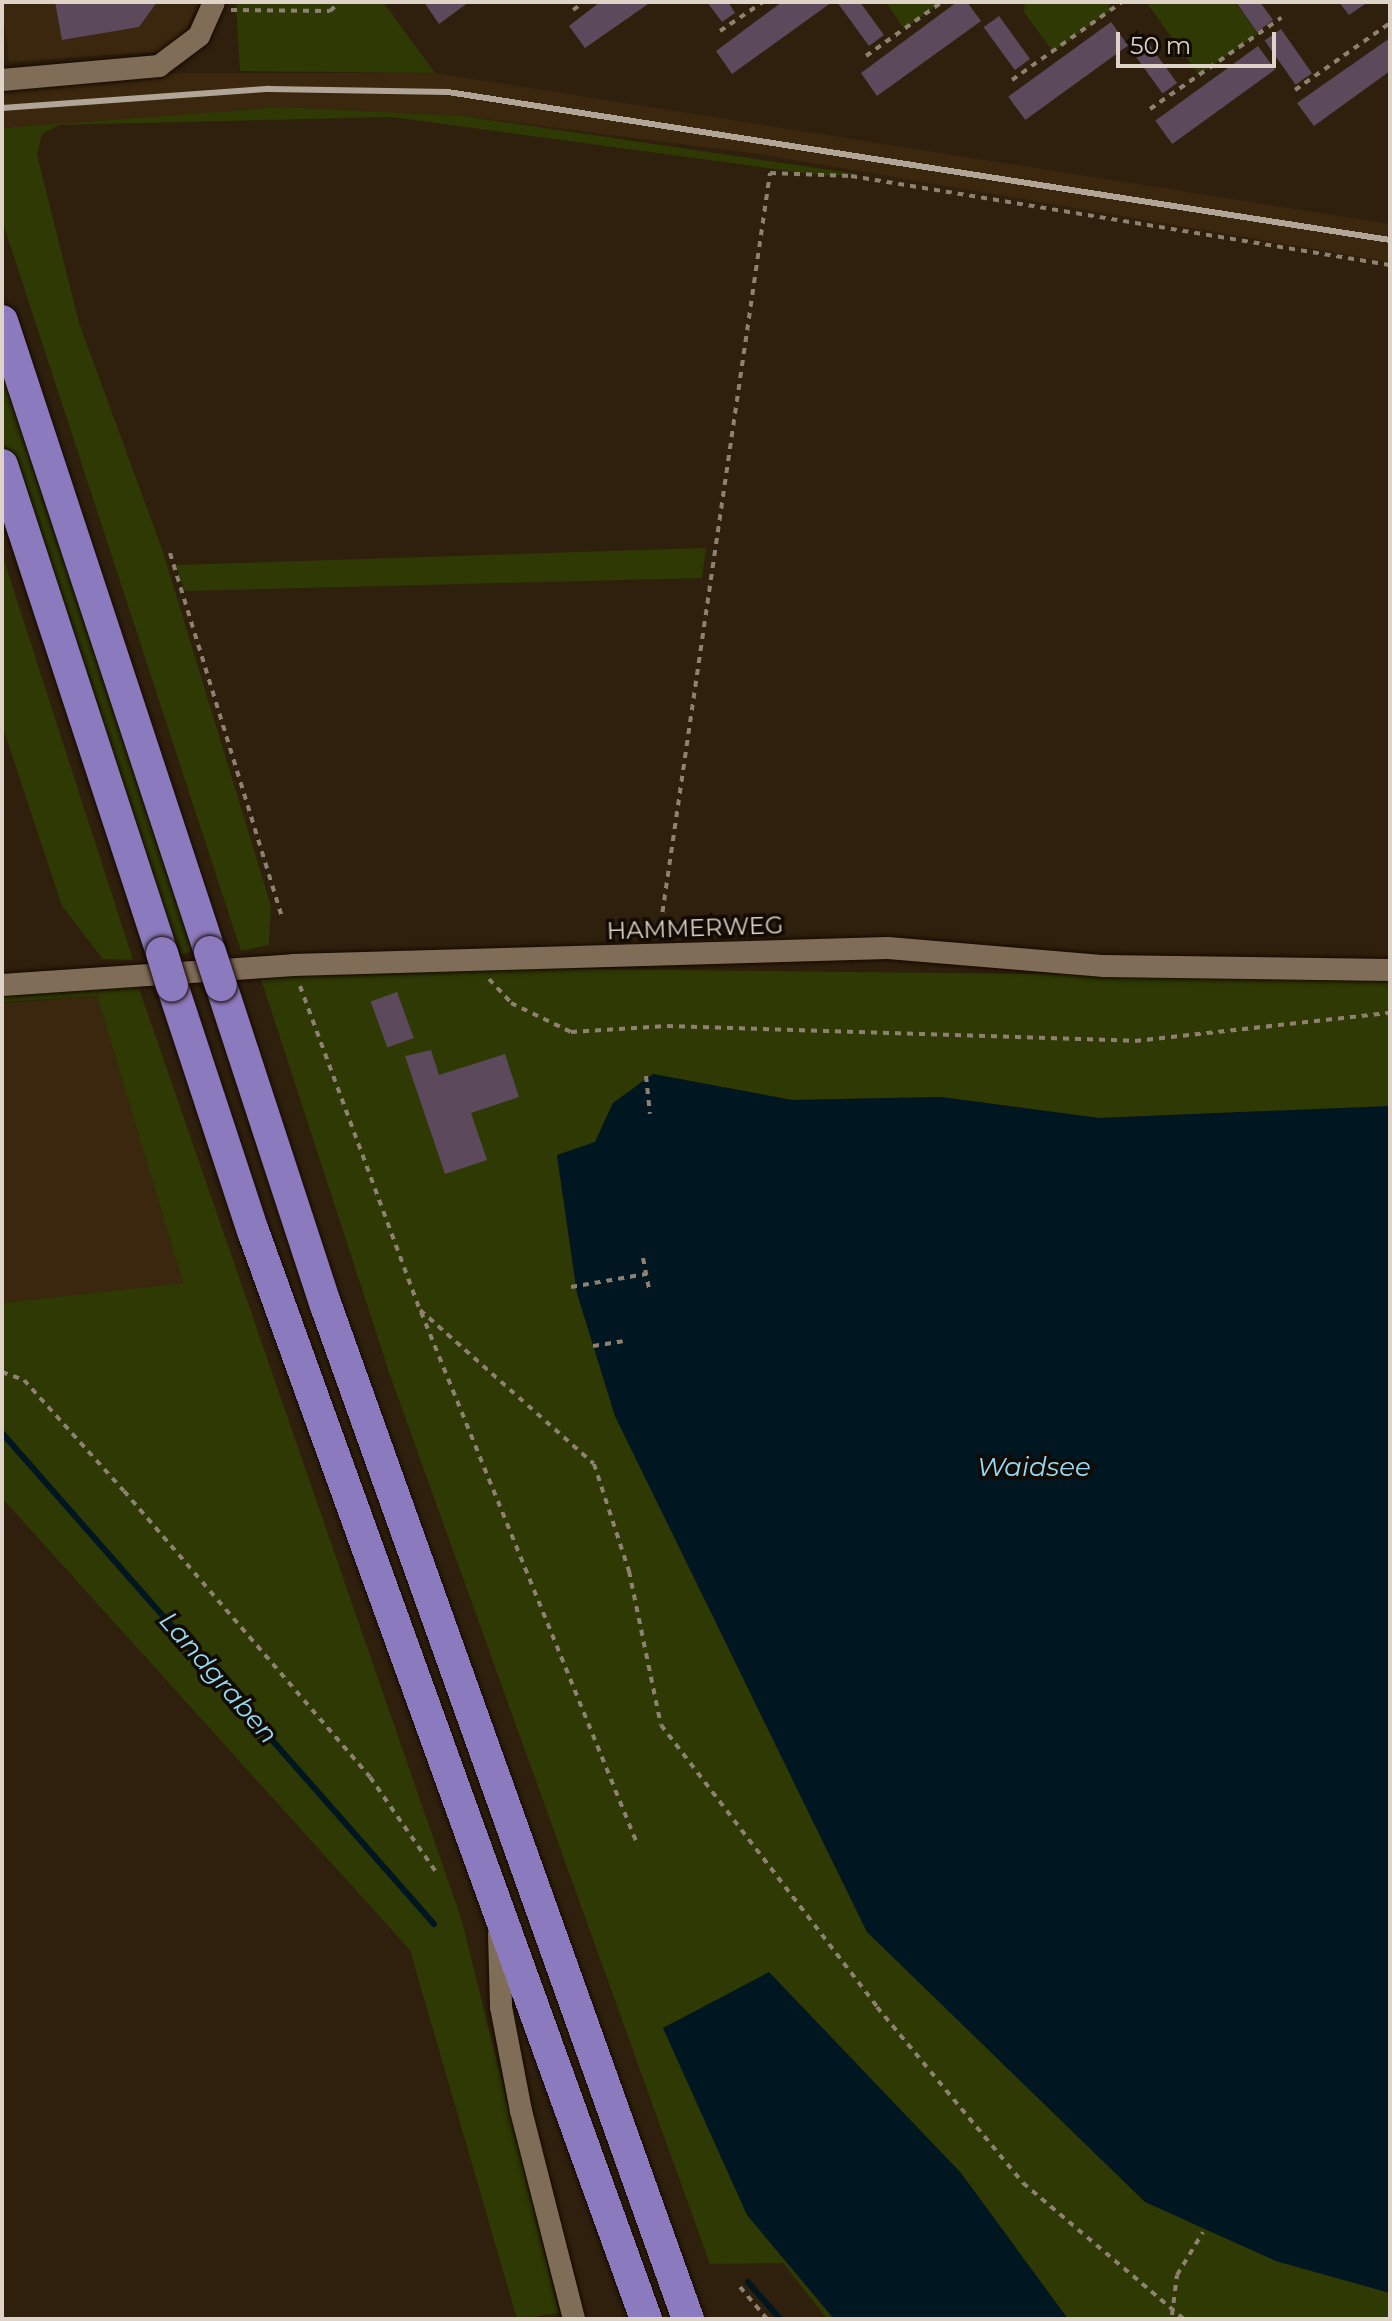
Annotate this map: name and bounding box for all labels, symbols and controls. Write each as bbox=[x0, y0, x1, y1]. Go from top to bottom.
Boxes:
scale bar bbox=[1120, 16, 1280, 66]
text: 50 m bbox=[1130, 31, 1191, 60]
street label: HAMMERWEG bbox=[606, 911, 784, 945]
water label: Waidsee bbox=[977, 1452, 1091, 1484]
water label: Landgraben bbox=[152, 1606, 284, 1750]

